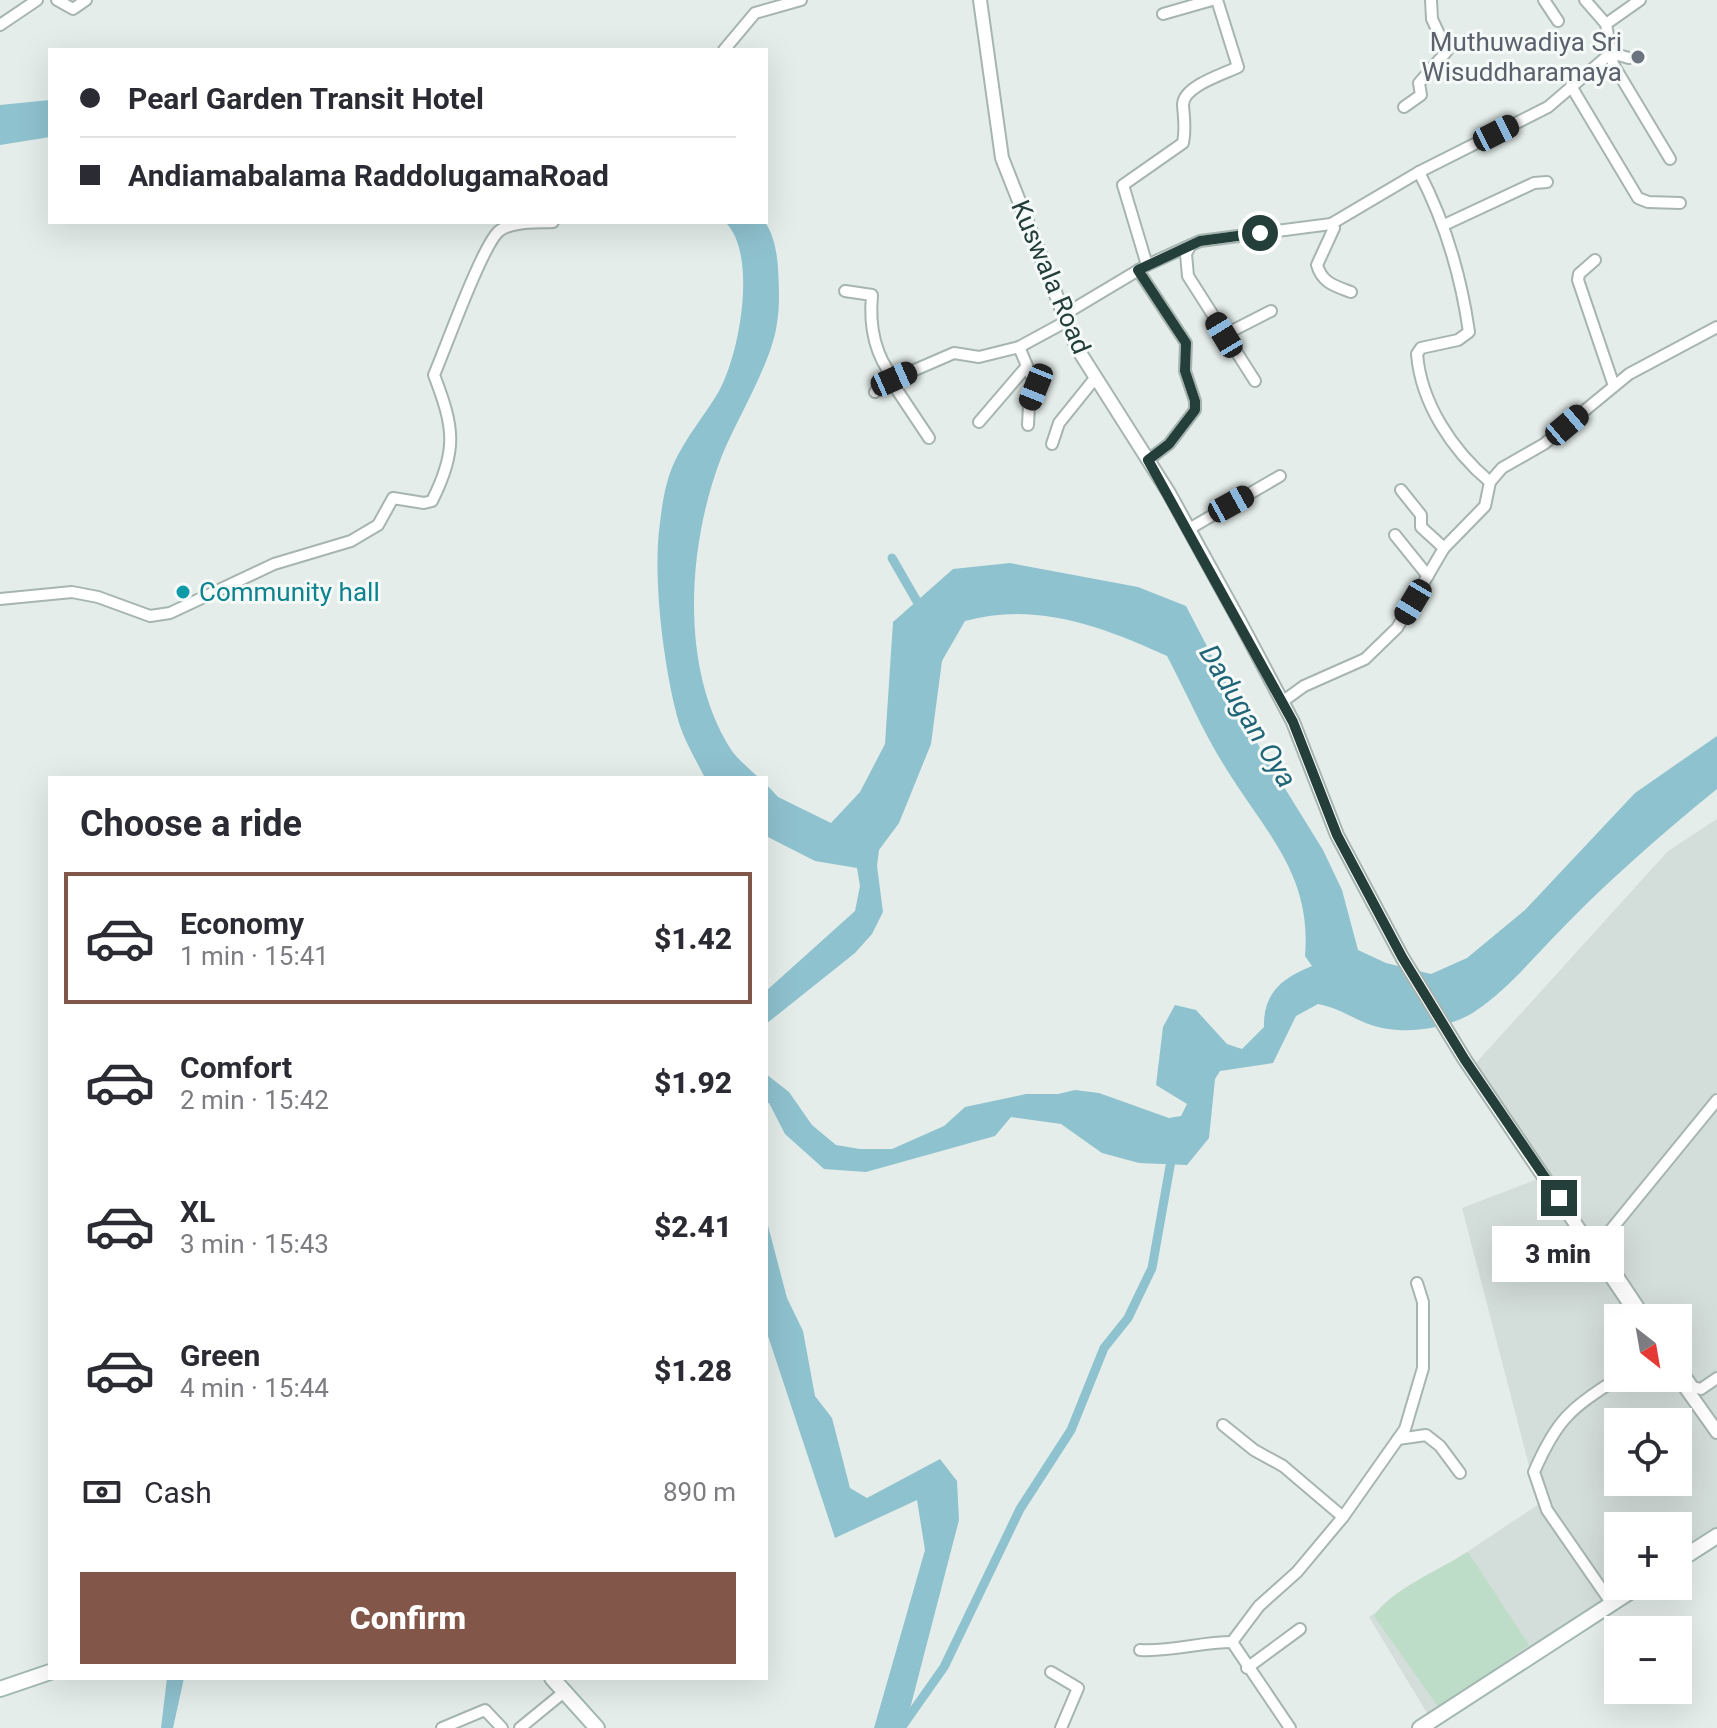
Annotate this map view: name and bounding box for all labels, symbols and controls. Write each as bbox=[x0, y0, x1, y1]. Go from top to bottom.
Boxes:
place label: Muthuwadiya Sri Wisuddharamaya bbox=[1422, 27, 1622, 87]
marker: Muthuwadiya Sri Wisuddharamaya bbox=[1629, 48, 1647, 66]
text: Pearl Garden Transit Hotel bbox=[128, 81, 484, 116]
car bbox=[1469, 111, 1523, 155]
text: Andiamabalama RaddolugamaRoad bbox=[128, 158, 609, 193]
street label: Kuswala Road bbox=[1005, 196, 1097, 358]
route start bbox=[1242, 215, 1278, 251]
car bbox=[1201, 308, 1247, 362]
car bbox=[867, 358, 921, 400]
car bbox=[1016, 360, 1056, 414]
car bbox=[1541, 400, 1593, 450]
car bbox=[1204, 482, 1258, 526]
car bbox=[1390, 575, 1436, 629]
place label: Community hall bbox=[199, 577, 380, 607]
marker: Community hall bbox=[174, 583, 192, 601]
water label: Dadugan Oya bbox=[1192, 639, 1304, 793]
text: Choose a ride bbox=[80, 803, 302, 845]
icon: car bbox=[84, 902, 156, 974]
text: Economy bbox=[180, 906, 304, 941]
text: $1.42 bbox=[654, 921, 732, 956]
text: 1 min · 15:41 bbox=[180, 941, 329, 971]
icon: car bbox=[84, 1046, 156, 1118]
text: Comfort bbox=[180, 1050, 292, 1085]
text: $1.92 bbox=[654, 1065, 732, 1100]
text: 2 min · 15:42 bbox=[180, 1085, 329, 1115]
route end bbox=[1541, 1180, 1577, 1216]
icon: car bbox=[84, 1190, 156, 1262]
text: XL bbox=[180, 1194, 215, 1229]
text: $2.41 bbox=[654, 1209, 732, 1244]
callout: 3 min bbox=[1493, 1226, 1625, 1282]
text: 3 min · 15:43 bbox=[180, 1229, 329, 1259]
text: 3 min bbox=[1525, 1239, 1591, 1269]
north arrow bbox=[1604, 1304, 1692, 1392]
map controls bbox=[1604, 1304, 1692, 1704]
icon: car bbox=[84, 1334, 156, 1406]
text: Green bbox=[180, 1338, 260, 1373]
text: $1.28 bbox=[654, 1353, 732, 1388]
text: 4 min · 15:44 bbox=[180, 1373, 329, 1403]
button: locate bbox=[1604, 1408, 1692, 1496]
icon: cash bbox=[80, 1470, 124, 1514]
text: Cash bbox=[144, 1475, 212, 1510]
text: 890 m bbox=[663, 1477, 736, 1507]
button: + bbox=[1604, 1512, 1692, 1600]
button: Confirm bbox=[80, 1572, 736, 1664]
button: − bbox=[1604, 1616, 1692, 1704]

